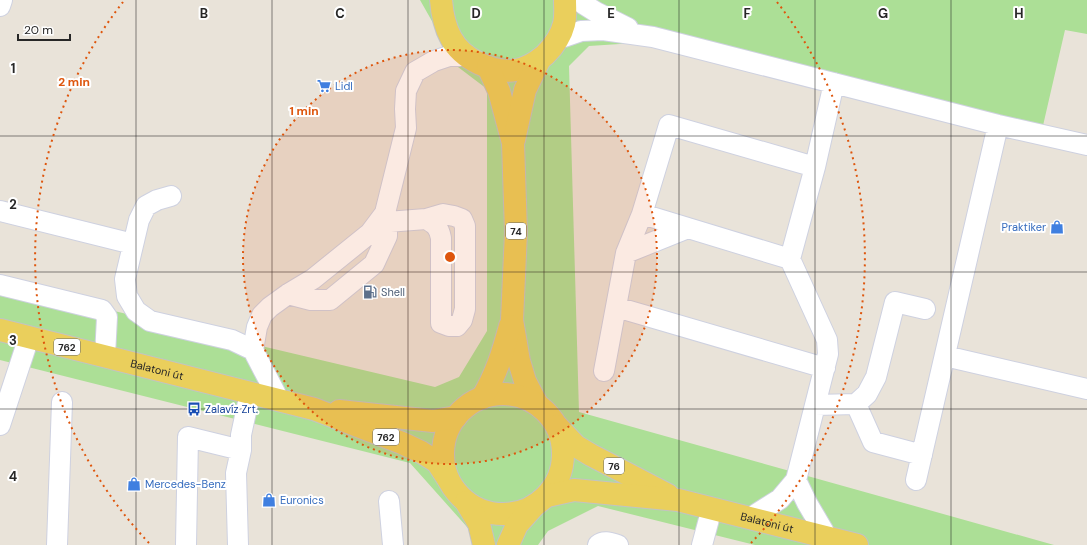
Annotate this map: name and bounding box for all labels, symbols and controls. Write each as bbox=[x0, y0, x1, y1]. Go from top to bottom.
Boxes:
text: B bbox=[200, 5, 208, 22]
text: C bbox=[335, 5, 345, 22]
text: D bbox=[471, 5, 481, 22]
text: E bbox=[607, 5, 615, 22]
text: F bbox=[743, 5, 751, 22]
text: G bbox=[878, 5, 888, 22]
text: H bbox=[1014, 5, 1024, 22]
scale bar bbox=[18, 16, 70, 42]
text: 20 m bbox=[24, 22, 53, 38]
text: 1 bbox=[11, 60, 15, 77]
text: 2 min bbox=[58, 74, 90, 90]
supermarket icon: Lidl bbox=[316, 78, 332, 94]
place label: Lidl bbox=[335, 79, 353, 93]
text: 1 min bbox=[289, 103, 319, 119]
text: 2 bbox=[9, 196, 17, 213]
shop icon: Praktiker bbox=[1049, 219, 1065, 235]
place label: Praktiker bbox=[1002, 220, 1046, 234]
road number: 74 bbox=[506, 223, 526, 239]
centre of rings bbox=[443, 250, 457, 264]
fuel station icon: Shell bbox=[362, 284, 378, 300]
place label: Shell bbox=[381, 285, 405, 299]
text: 3 bbox=[9, 332, 17, 349]
road number: 762 bbox=[54, 339, 80, 355]
street label: Balatoni út bbox=[129, 356, 185, 383]
bus stop icon: Zalavíz Zrt. bbox=[186, 401, 202, 417]
place label: Zalavíz Zrt. bbox=[205, 402, 258, 416]
road number: 762 bbox=[373, 429, 399, 445]
road number: 76 bbox=[604, 458, 624, 474]
text: 4 bbox=[9, 468, 17, 485]
shop icon: Mercedes-Benz bbox=[126, 476, 142, 492]
place label: Mercedes-Benz bbox=[145, 477, 226, 491]
shop icon: Euronics bbox=[261, 492, 277, 508]
place label: Euronics bbox=[280, 493, 324, 507]
street label: Balatoni út bbox=[739, 509, 795, 536]

